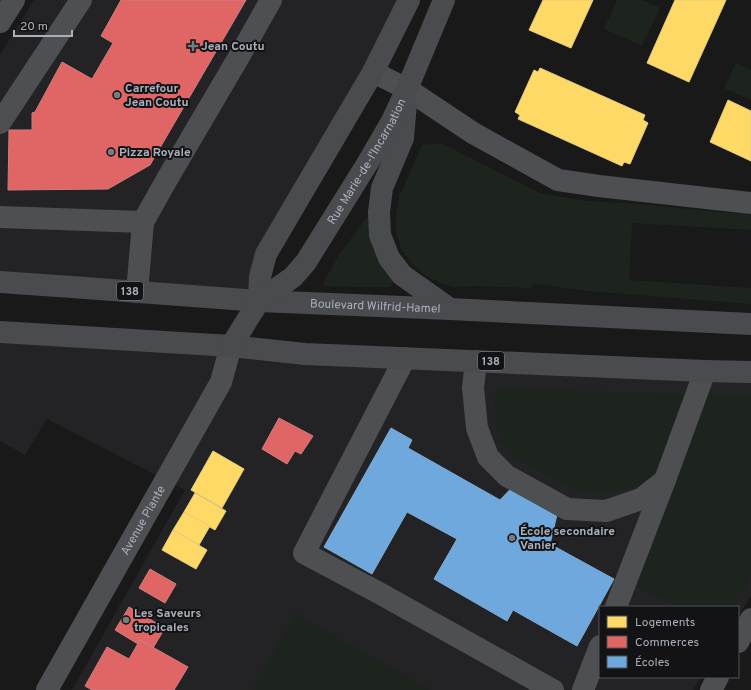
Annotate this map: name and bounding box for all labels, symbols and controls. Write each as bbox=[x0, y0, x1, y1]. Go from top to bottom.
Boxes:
scale bar bbox=[14, 12, 72, 38]
text: 20 m bbox=[20, 19, 48, 35]
place label: Jean Coutu bbox=[201, 39, 265, 55]
marker: Jean Coutu bbox=[188, 41, 198, 51]
place label: Carrefour Jean Coutu bbox=[125, 81, 189, 111]
marker: Carrefour Jean Coutu bbox=[112, 90, 122, 100]
street label: Rue Marie-de-l'Incarnation bbox=[324, 96, 410, 228]
place label: Pizza Royale bbox=[119, 145, 191, 161]
marker: Pizza Royale bbox=[106, 147, 116, 157]
road number: 138 bbox=[117, 282, 143, 300]
street label: Boulevard Wilfrid-Hamel bbox=[309, 296, 441, 318]
road number: 138 bbox=[478, 352, 504, 370]
street label: Avenue Plante bbox=[118, 483, 170, 558]
place label: École secondaire Vanier bbox=[520, 524, 615, 554]
marker: École secondaire Vanier bbox=[507, 533, 517, 543]
place label: Les Saveurs tropicales bbox=[134, 606, 201, 636]
legend bbox=[599, 606, 739, 678]
marker: Les Saveurs tropicales bbox=[121, 615, 131, 625]
text: Logements bbox=[635, 615, 695, 631]
text: Commerces bbox=[635, 635, 699, 651]
text: Écoles bbox=[635, 655, 670, 671]

